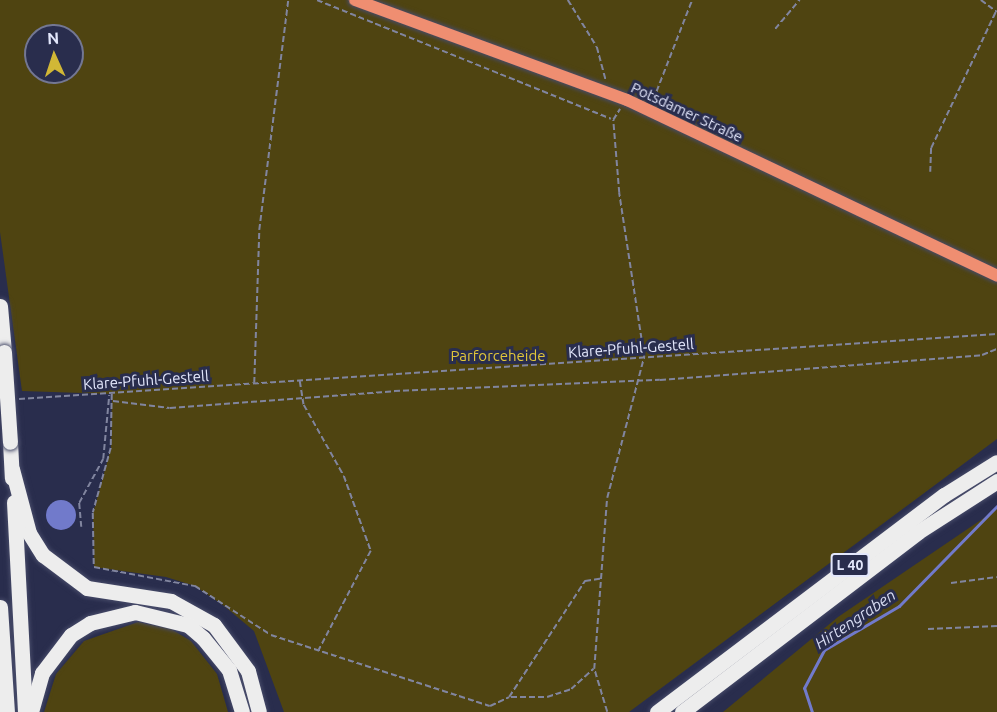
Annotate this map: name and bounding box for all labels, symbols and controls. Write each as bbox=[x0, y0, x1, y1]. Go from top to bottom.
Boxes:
north arrow bbox=[24, 24, 84, 84]
text: N bbox=[47, 29, 60, 47]
street label: Potsdamer Straße bbox=[628, 78, 746, 146]
street label: Klare-Pfuhl-Gestell bbox=[568, 335, 694, 361]
park label: Parforceheide bbox=[450, 347, 546, 365]
street label: Klare-Pfuhl-Gestell bbox=[83, 367, 209, 393]
road number: L 40 bbox=[830, 554, 870, 576]
water label: Hirtengraben bbox=[811, 585, 899, 653]

